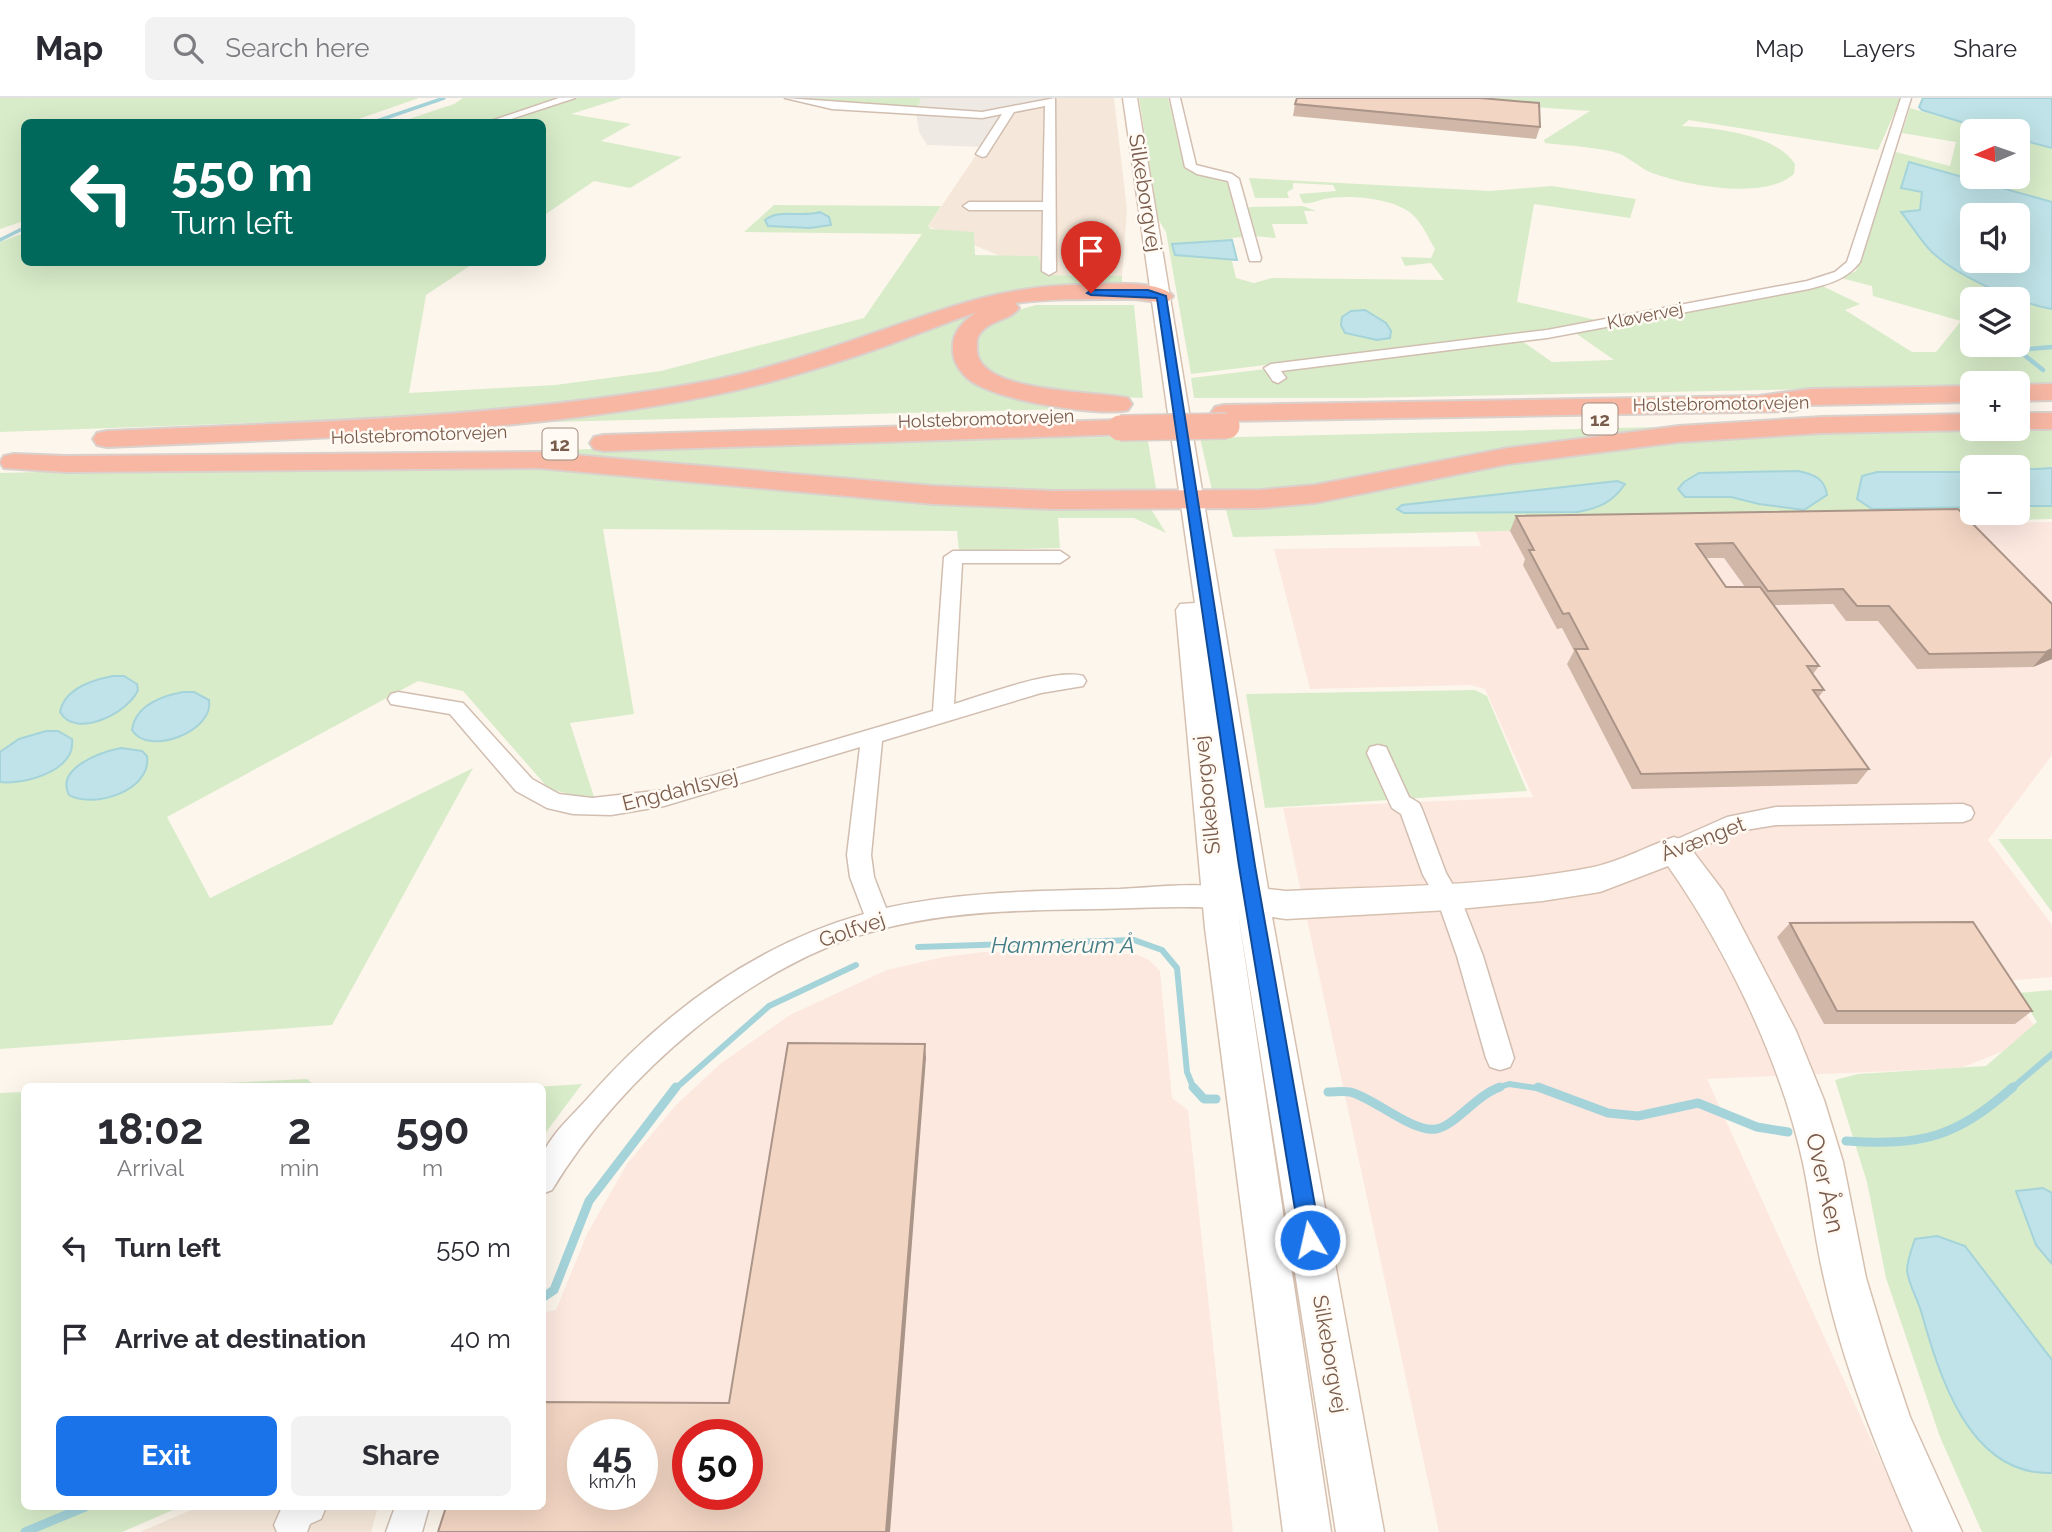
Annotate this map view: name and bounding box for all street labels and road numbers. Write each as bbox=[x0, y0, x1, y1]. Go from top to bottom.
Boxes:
street label: Silkeborgvej bbox=[1124, 132, 1167, 254]
street label: Kløvervej bbox=[1605, 298, 1685, 333]
street label: Holstebromotorvejen bbox=[1632, 391, 1810, 416]
road number: 12 bbox=[1582, 404, 1618, 434]
street label: Holstebromotorvejen bbox=[897, 405, 1075, 432]
street label: Holstebromotorvejen bbox=[330, 421, 508, 448]
road number: 12 bbox=[542, 428, 578, 460]
street label: Silkeborgvej bbox=[1188, 734, 1225, 856]
street label: Engdahlsvej bbox=[620, 763, 740, 816]
street label: Åvænget bbox=[1657, 811, 1749, 866]
street label: Golfvej bbox=[816, 907, 888, 952]
street label: Over Åen bbox=[1800, 1130, 1851, 1236]
street label: Silkeborgvej bbox=[1308, 1293, 1353, 1415]

